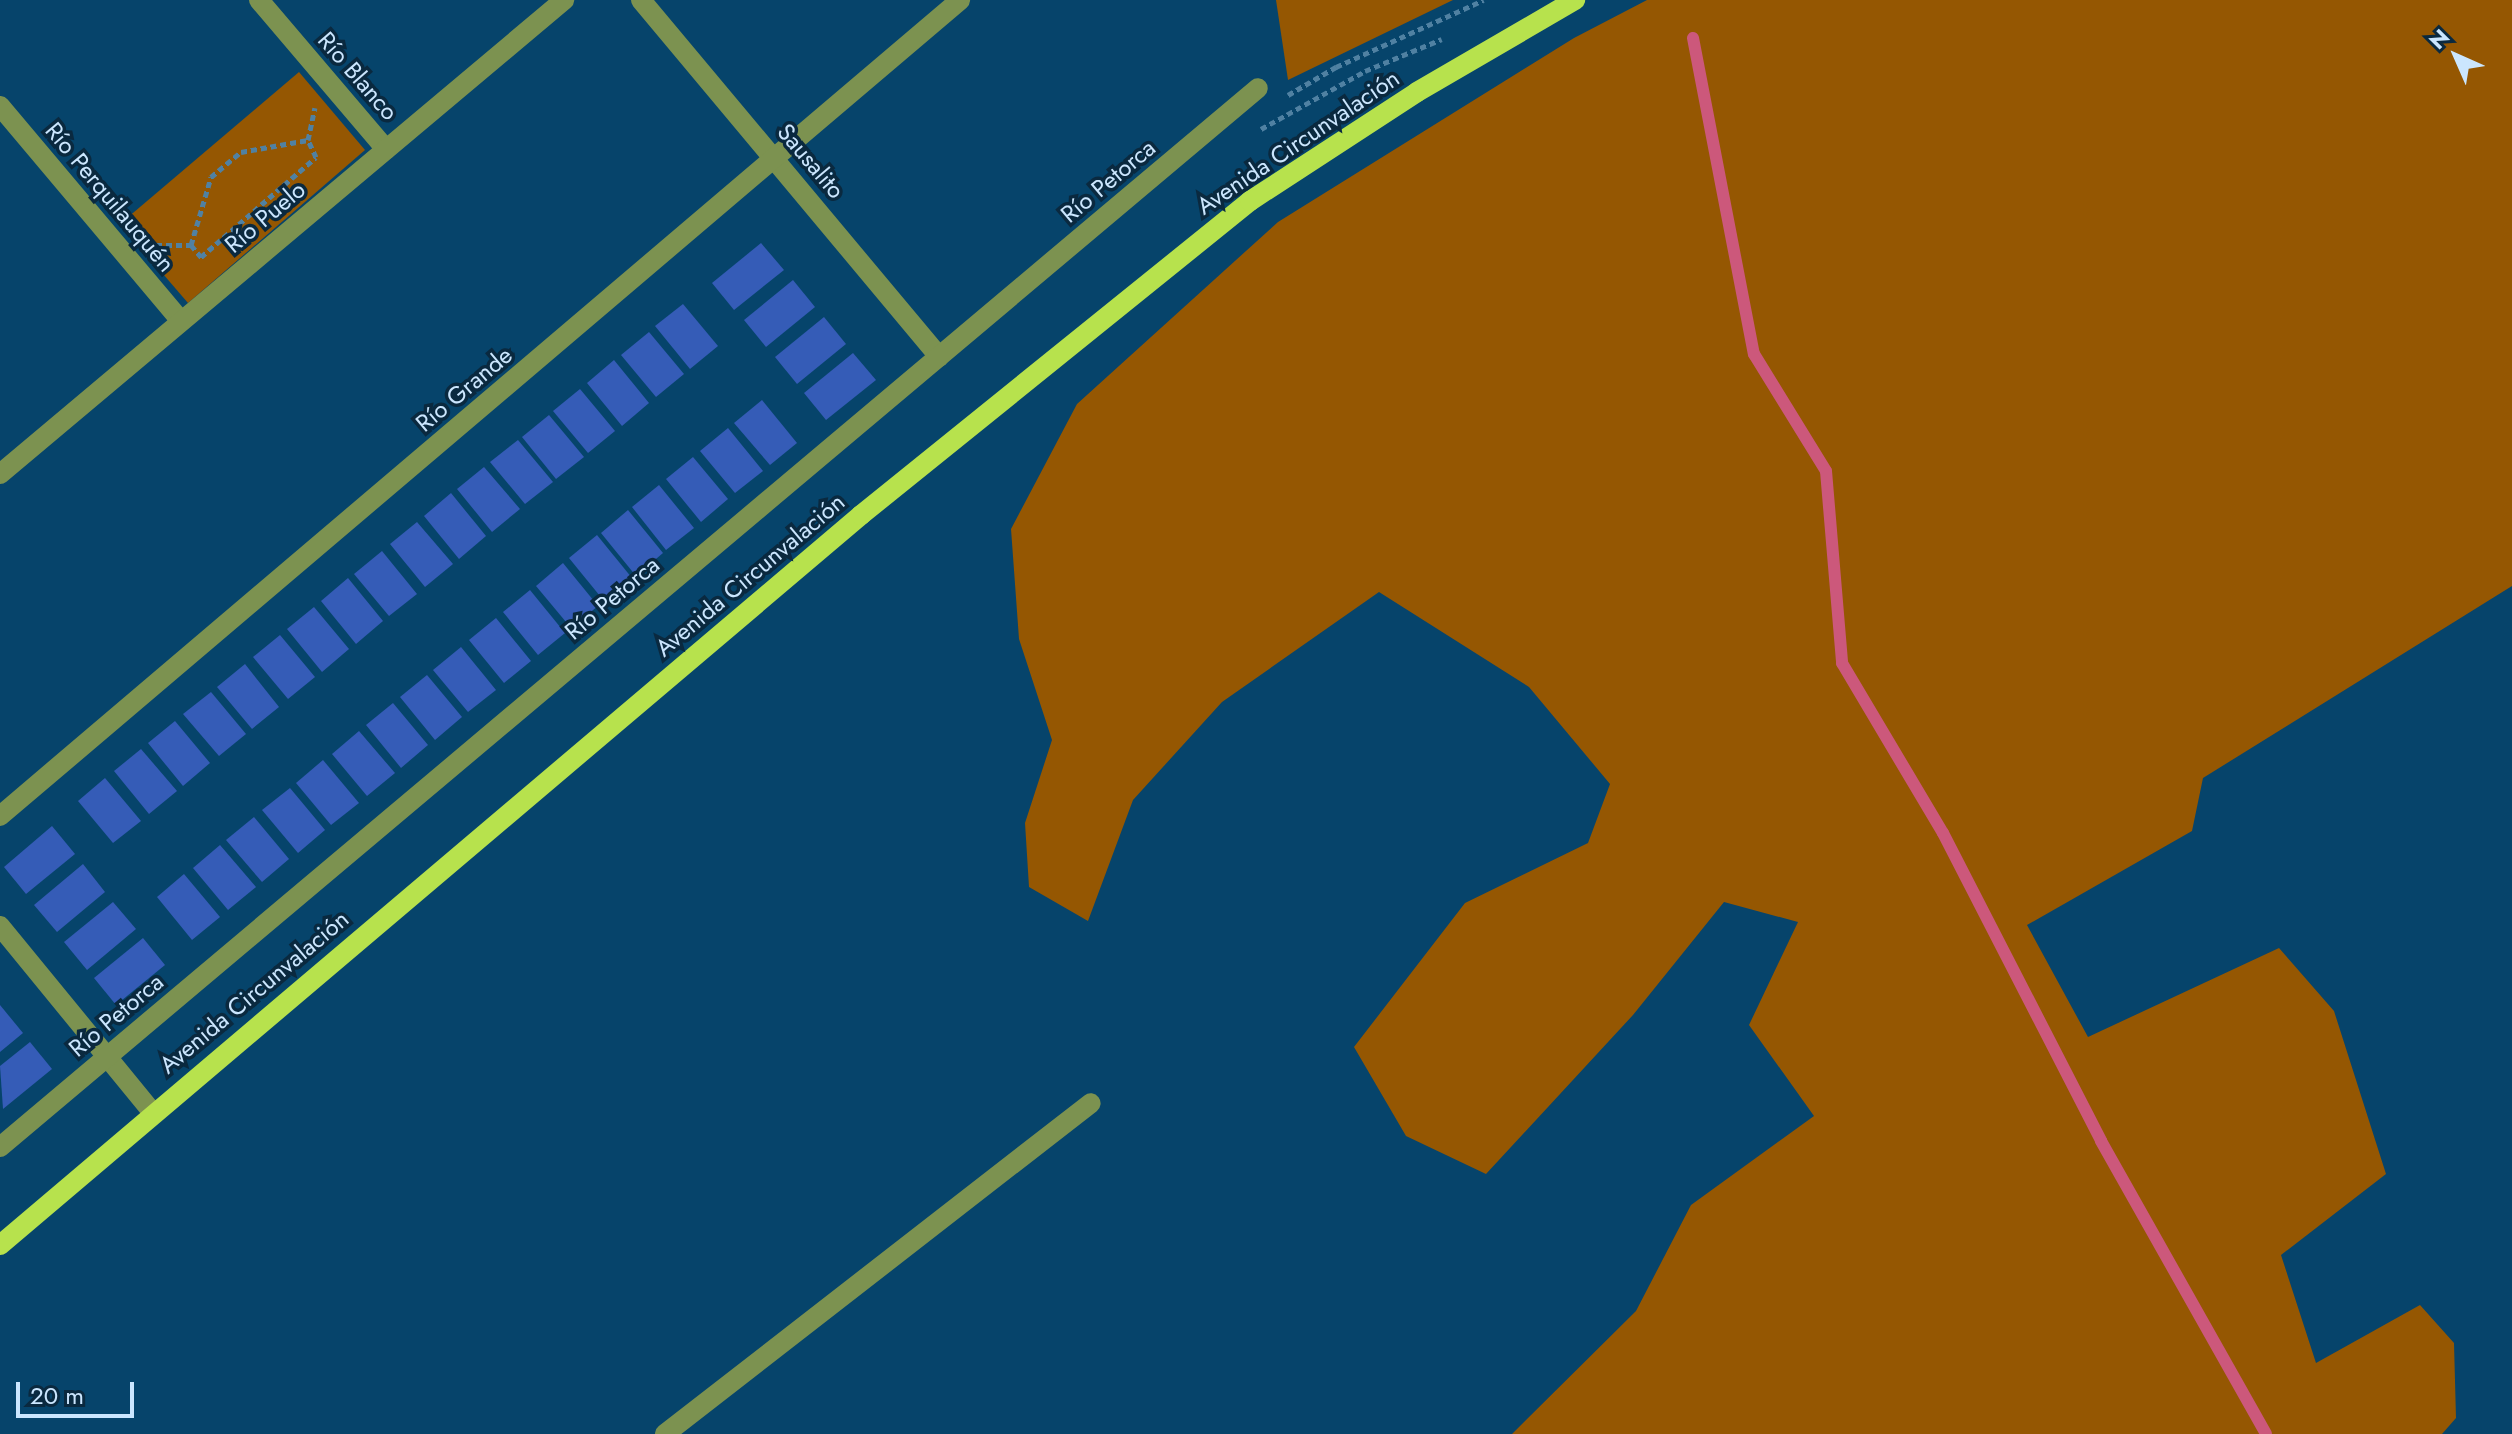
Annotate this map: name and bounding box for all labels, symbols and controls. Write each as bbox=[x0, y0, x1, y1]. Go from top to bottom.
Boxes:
north arrow bbox=[2416, 16, 2496, 96]
text: N bbox=[2422, 22, 2457, 57]
street label: Río Blanco bbox=[312, 26, 404, 126]
street label: Avenida Circunvalación bbox=[1191, 63, 1405, 221]
street label: Río Perquilauquén bbox=[39, 116, 181, 278]
street label: Sausalito bbox=[771, 118, 851, 204]
street label: Río Petorca bbox=[1055, 133, 1161, 229]
street label: Río Puelo bbox=[219, 175, 311, 259]
street label: Río Grande bbox=[410, 340, 518, 438]
street label: Avenida Circunvalación bbox=[650, 487, 850, 663]
street label: Río Petorca bbox=[559, 550, 665, 646]
street label: Avenida Circunvalación bbox=[154, 904, 354, 1080]
street label: Río Petorca bbox=[63, 967, 169, 1063]
scale bar bbox=[20, 1366, 138, 1416]
text: 20 m bbox=[30, 1378, 84, 1413]

